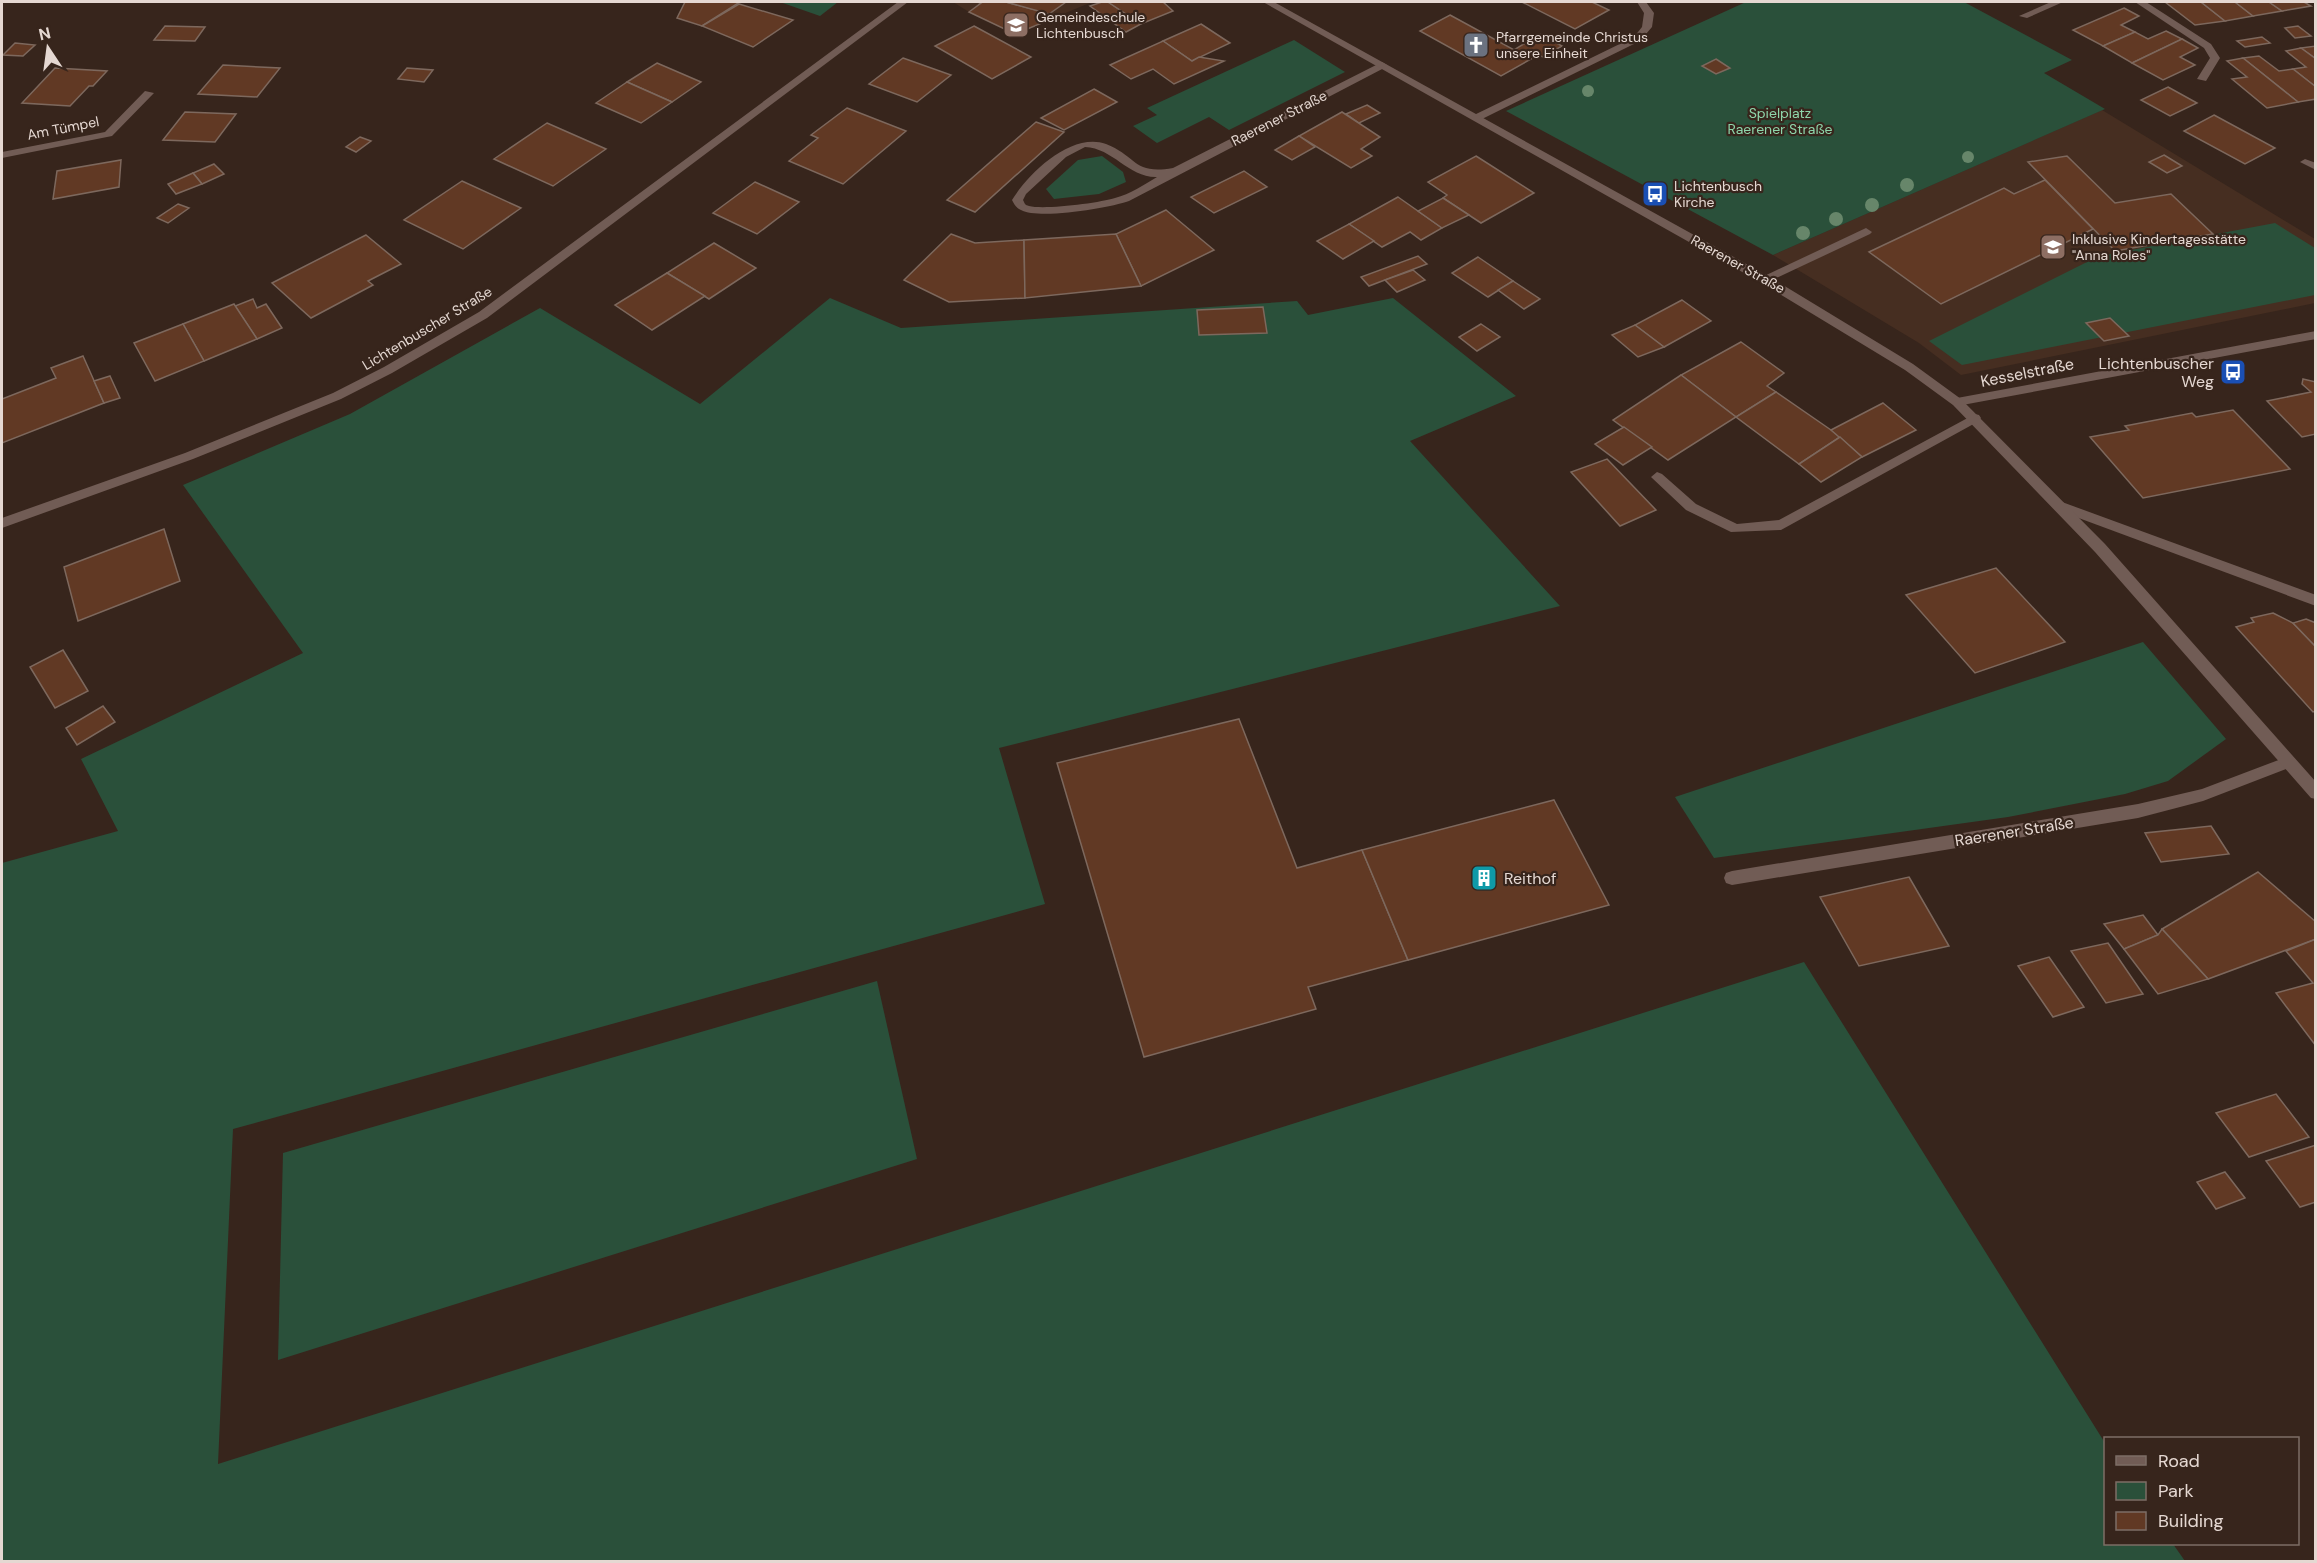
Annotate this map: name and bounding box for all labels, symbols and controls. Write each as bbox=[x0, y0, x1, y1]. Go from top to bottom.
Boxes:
place label: Gemeindeschule Lichtenbusch bbox=[1036, 8, 1145, 42]
school or university icon: Gemeindeschule Lichtenbusch bbox=[1001, 10, 1031, 40]
north arrow bbox=[18, 18, 78, 78]
text: N bbox=[37, 22, 53, 45]
place label: Pfarrgemeinde Christus unsere Einheit bbox=[1496, 28, 1648, 62]
church icon: Pfarrgemeinde Christus unsere Einheit bbox=[1461, 30, 1491, 60]
street label: Raerener Straße bbox=[1228, 86, 1330, 150]
park label: Spielplatz Raerener Straße bbox=[1728, 104, 1832, 138]
street label: Am Tümpel bbox=[25, 112, 101, 144]
place label: Lichtenbusch Kirche bbox=[1674, 177, 1762, 211]
bus stop icon: Lichtenbusch Kirche bbox=[1640, 179, 1670, 209]
place label: Inklusive Kindertagesstätte "Anna Roles" bbox=[2072, 230, 2246, 264]
street label: Raerener Straße bbox=[1688, 231, 1788, 297]
school or university icon: Inklusive Kindertagesstätte "Anna Roles" bbox=[2038, 232, 2068, 262]
street label: Lichtenbuscher Straße bbox=[359, 282, 495, 374]
street label: Kesselstraße bbox=[1979, 353, 2076, 392]
place label: Lichtenbuscher Weg bbox=[2098, 353, 2214, 392]
bus stop icon: Lichtenbuscher Weg bbox=[2218, 357, 2248, 387]
street label: Raerener Straße bbox=[1953, 812, 2075, 851]
building icon: Reithof bbox=[1469, 863, 1499, 893]
place label: Reithof bbox=[1504, 868, 1556, 889]
legend bbox=[2104, 1437, 2299, 1545]
text: Road bbox=[2158, 1449, 2200, 1473]
text: Park bbox=[2158, 1479, 2194, 1503]
text: Building bbox=[2158, 1509, 2223, 1533]

